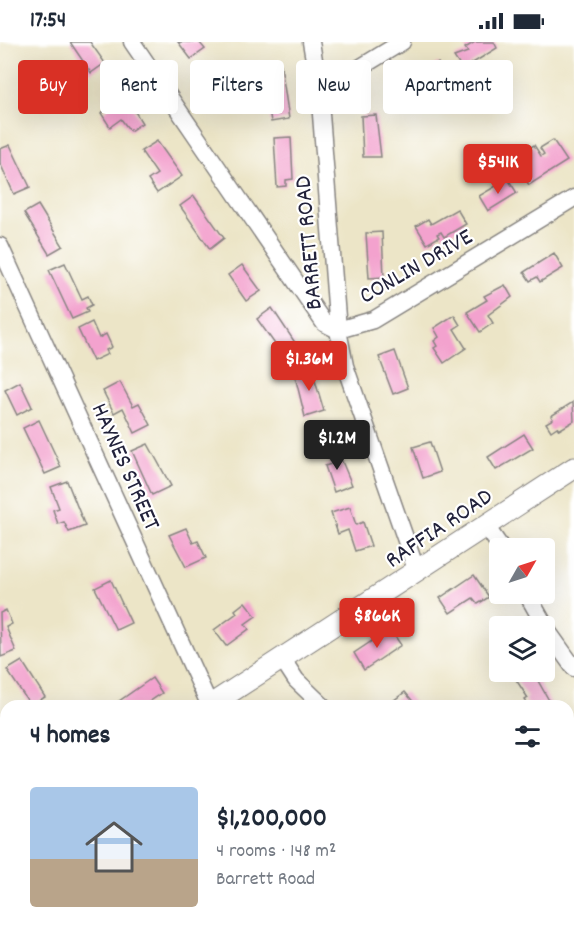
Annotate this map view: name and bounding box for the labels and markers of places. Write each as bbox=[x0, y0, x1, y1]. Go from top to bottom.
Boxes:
pin: $541K bbox=[456, 144, 540, 195]
pin: $1.36M bbox=[260, 341, 358, 392]
pin: $1.2M bbox=[295, 420, 379, 471]
pin: $866K bbox=[335, 598, 419, 649]

